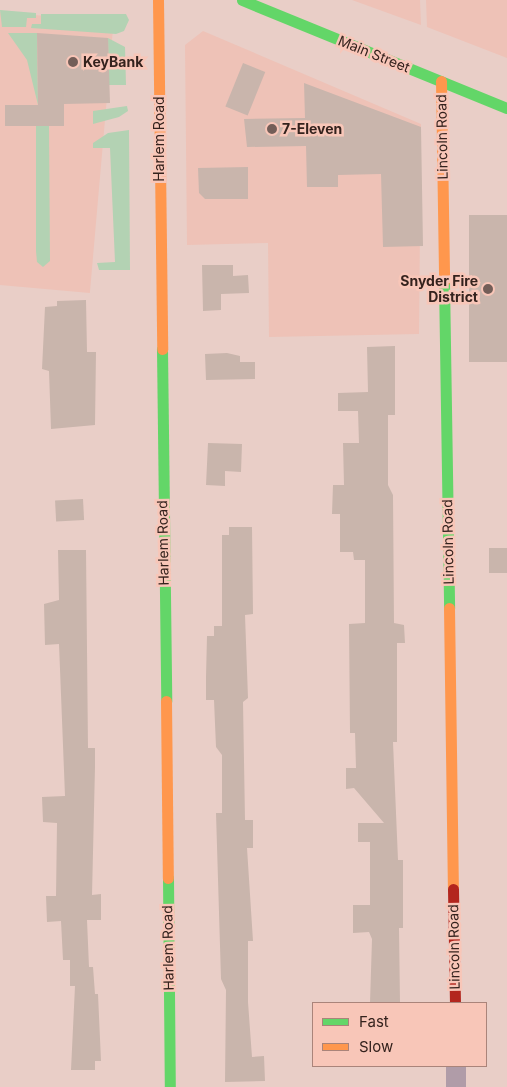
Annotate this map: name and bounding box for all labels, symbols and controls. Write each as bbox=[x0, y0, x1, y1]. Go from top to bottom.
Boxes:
street label: Main Street bbox=[336, 32, 412, 76]
place label: KeyBank bbox=[83, 54, 143, 70]
marker: KeyBank bbox=[67, 56, 79, 68]
street label: Lincoln Road bbox=[433, 94, 451, 180]
street label: Harlem Road bbox=[151, 96, 167, 182]
place label: 7-Eleven bbox=[282, 121, 342, 137]
marker: 7-Eleven bbox=[266, 123, 278, 135]
place label: Snyder Fire District bbox=[400, 273, 478, 306]
marker: Snyder Fire District bbox=[482, 283, 494, 295]
street label: Lincoln Road bbox=[439, 499, 457, 585]
street label: Harlem Road bbox=[154, 500, 172, 586]
street label: Lincoln Road bbox=[445, 904, 463, 990]
street label: Harlem Road bbox=[159, 905, 177, 991]
legend bbox=[312, 1002, 487, 1067]
text: Fast bbox=[359, 1012, 389, 1031]
text: Slow bbox=[359, 1037, 393, 1056]

